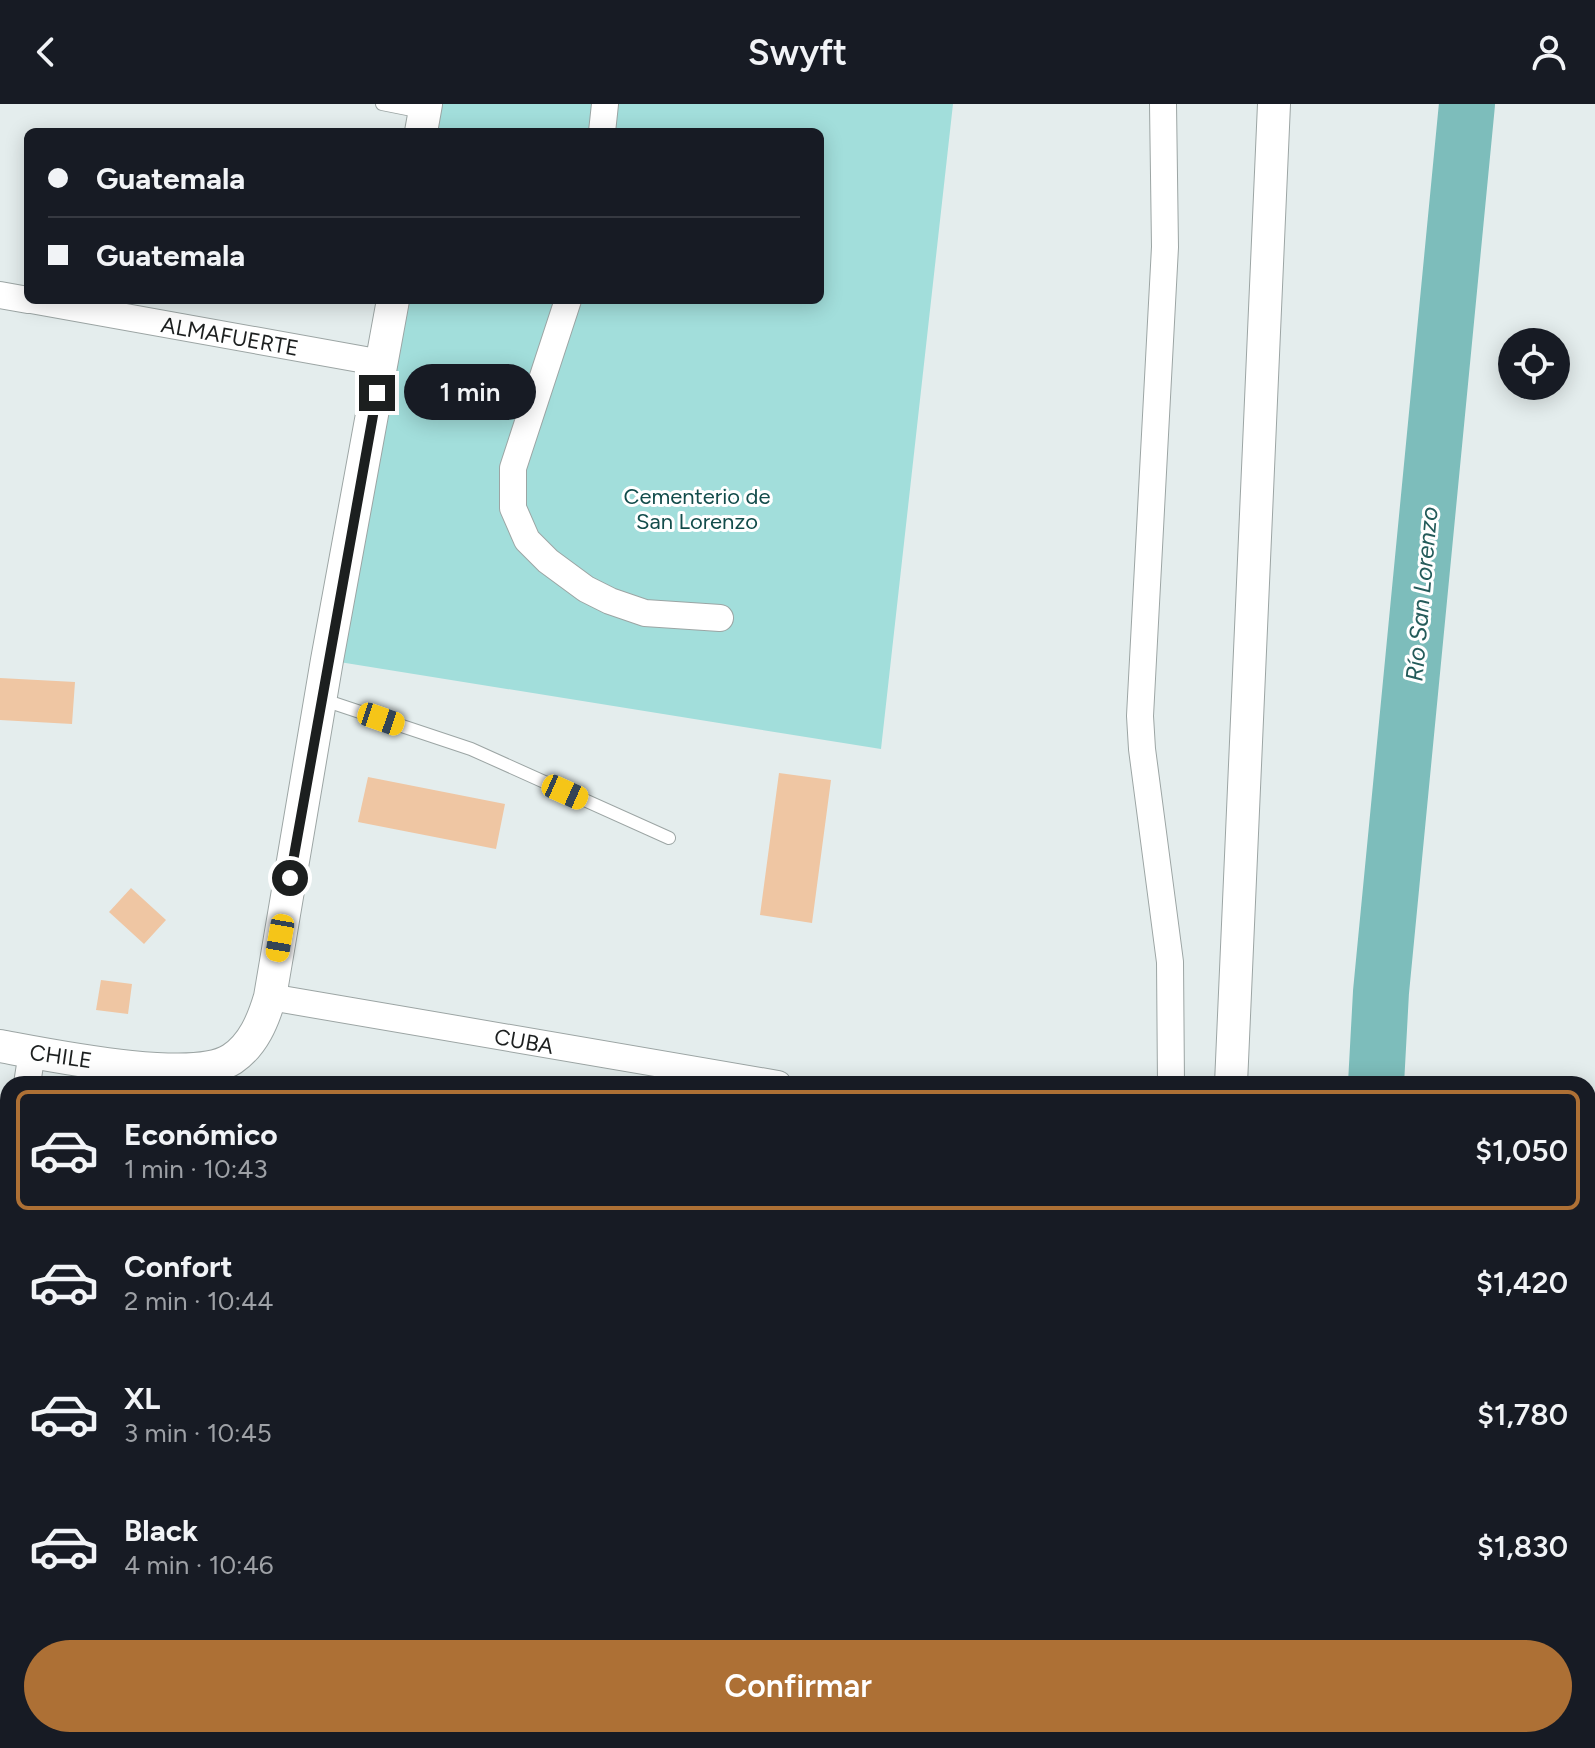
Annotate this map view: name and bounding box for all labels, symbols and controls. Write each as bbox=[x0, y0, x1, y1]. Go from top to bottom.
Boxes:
icon: back bbox=[24, 30, 68, 74]
icon: person bbox=[1527, 30, 1571, 74]
text: Swyft bbox=[748, 31, 847, 74]
text: Guatemala bbox=[96, 160, 245, 197]
text: Guatemala bbox=[96, 237, 245, 274]
street label: ALMAFUERTE bbox=[159, 311, 301, 362]
map controls bbox=[1498, 328, 1570, 400]
button: locate bbox=[1498, 328, 1570, 400]
callout: 1 min bbox=[405, 365, 537, 421]
route end bbox=[359, 375, 395, 411]
text: 1 min bbox=[440, 376, 500, 408]
park label: Cementerio de San Lorenzo bbox=[624, 483, 770, 535]
water label: Río San Lorenzo bbox=[1399, 505, 1444, 683]
car bbox=[354, 700, 408, 738]
car bbox=[538, 771, 592, 813]
route start bbox=[272, 860, 308, 896]
car bbox=[264, 912, 296, 964]
street label: CUBA bbox=[492, 1023, 556, 1060]
street label: CHILE bbox=[28, 1039, 94, 1074]
icon: car bbox=[28, 1114, 100, 1186]
text: Económico bbox=[124, 1116, 278, 1153]
text: $1,050 bbox=[1475, 1132, 1568, 1169]
text: 1 min · 10:43 bbox=[124, 1153, 268, 1185]
icon: car bbox=[28, 1246, 100, 1318]
text: Confort bbox=[124, 1248, 233, 1285]
text: $1,420 bbox=[1476, 1264, 1568, 1301]
text: 2 min · 10:44 bbox=[124, 1285, 273, 1317]
icon: car bbox=[28, 1378, 100, 1450]
text: XL bbox=[124, 1380, 160, 1417]
text: $1,780 bbox=[1477, 1396, 1568, 1433]
text: 3 min · 10:45 bbox=[124, 1417, 272, 1449]
icon: car bbox=[28, 1510, 100, 1582]
text: Black bbox=[124, 1512, 198, 1549]
text: $1,830 bbox=[1477, 1528, 1568, 1565]
text: 4 min · 10:46 bbox=[124, 1549, 274, 1581]
button: Confirmar bbox=[24, 1640, 1572, 1732]

